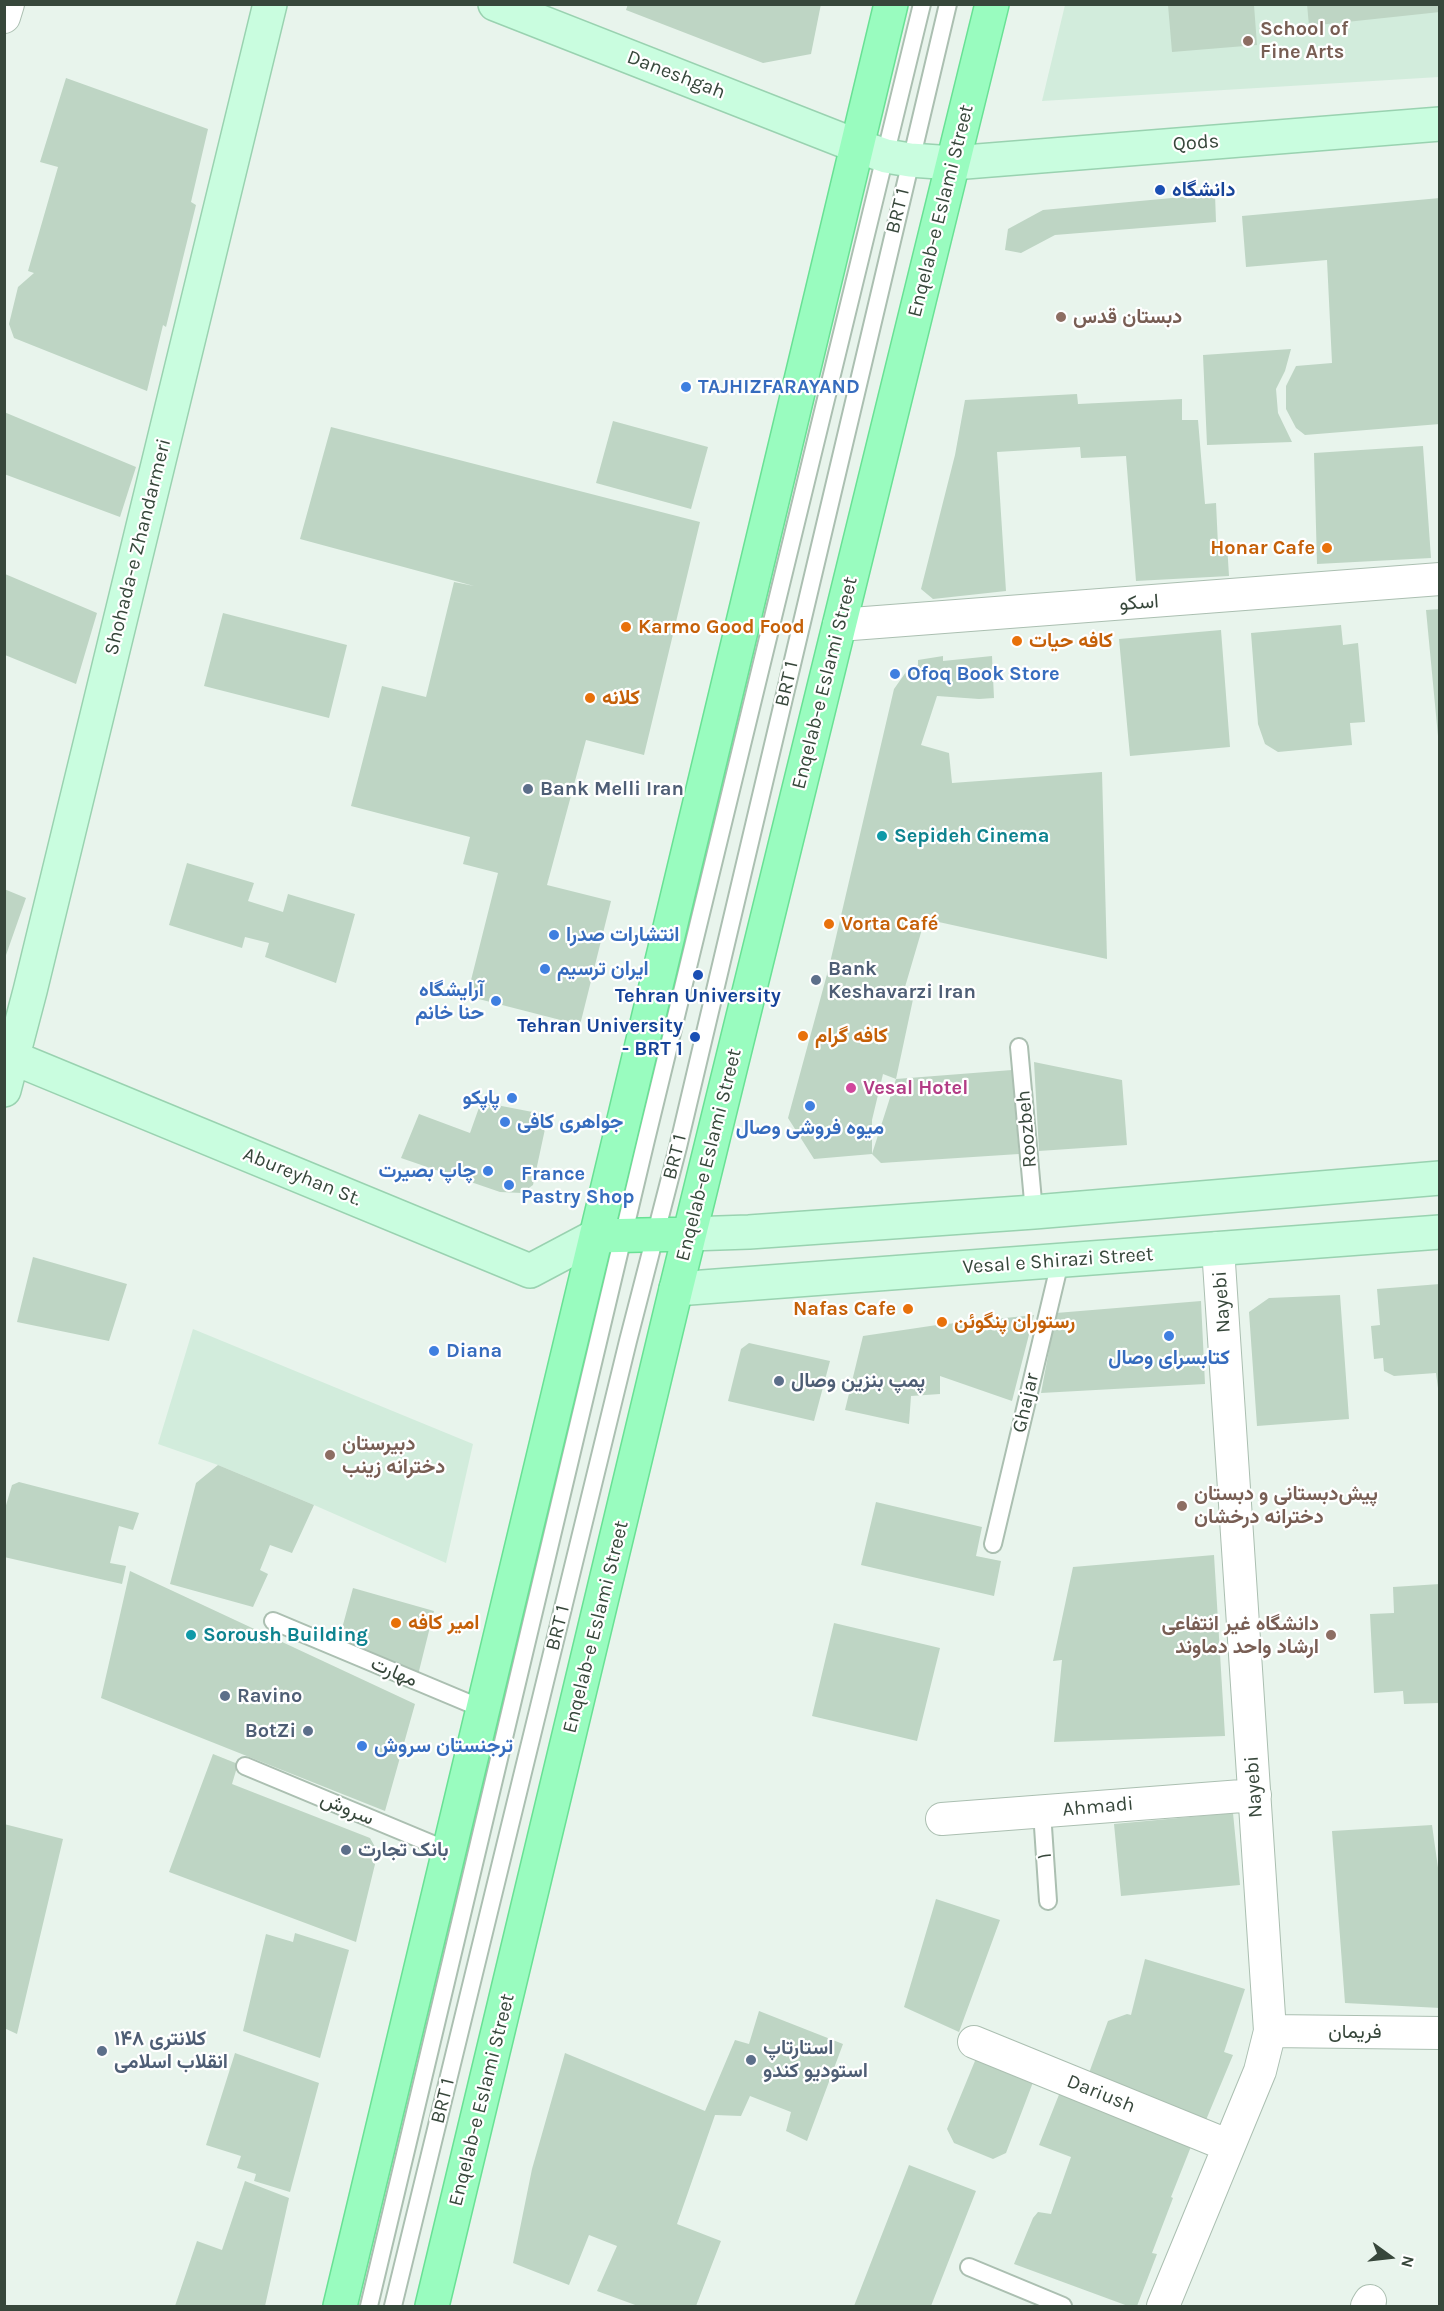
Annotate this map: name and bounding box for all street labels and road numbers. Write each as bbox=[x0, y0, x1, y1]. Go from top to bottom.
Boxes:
street label: Daneshgah bbox=[623, 45, 729, 105]
street label: Enqelab-e Eslami Street bbox=[903, 102, 979, 320]
street label: Qods bbox=[1172, 129, 1220, 157]
street label: BRT 1 bbox=[881, 186, 915, 236]
street label: Shohada-e Zhandarmeri bbox=[99, 436, 177, 658]
street label: Enqelab-e Eslami Street bbox=[787, 574, 863, 792]
street label: اسکو bbox=[1118, 590, 1160, 616]
street label: BRT 1 bbox=[770, 659, 804, 709]
street label: Enqelab-e Eslami Street bbox=[671, 1046, 747, 1264]
street label: Roozbeh bbox=[1012, 1089, 1042, 1169]
street label: BRT 1 bbox=[658, 1132, 692, 1182]
street label: Abureyhan St. bbox=[239, 1142, 365, 1212]
street label: Vesal e Shirazi Street bbox=[962, 1242, 1154, 1280]
street label: Nayebi bbox=[1208, 1270, 1236, 1334]
street label: Ghajar bbox=[1008, 1371, 1044, 1435]
street label: Enqelab-e Eslami Street bbox=[558, 1518, 634, 1736]
street label: BRT 1 bbox=[541, 1603, 575, 1653]
street label: مهارت bbox=[367, 1651, 421, 1693]
street label: Nayebi bbox=[1240, 1755, 1268, 1819]
street label: سروش bbox=[317, 1787, 377, 1831]
street label: Ahmadi bbox=[1062, 1792, 1134, 1822]
street label: ۱ bbox=[1033, 1852, 1057, 1860]
street label: Enqelab-e Eslami Street bbox=[444, 1991, 520, 2209]
street label: فریمان bbox=[1328, 2020, 1382, 2044]
street label: Dariush bbox=[1063, 2069, 1139, 2119]
street label: BRT 1 bbox=[426, 2076, 460, 2126]

